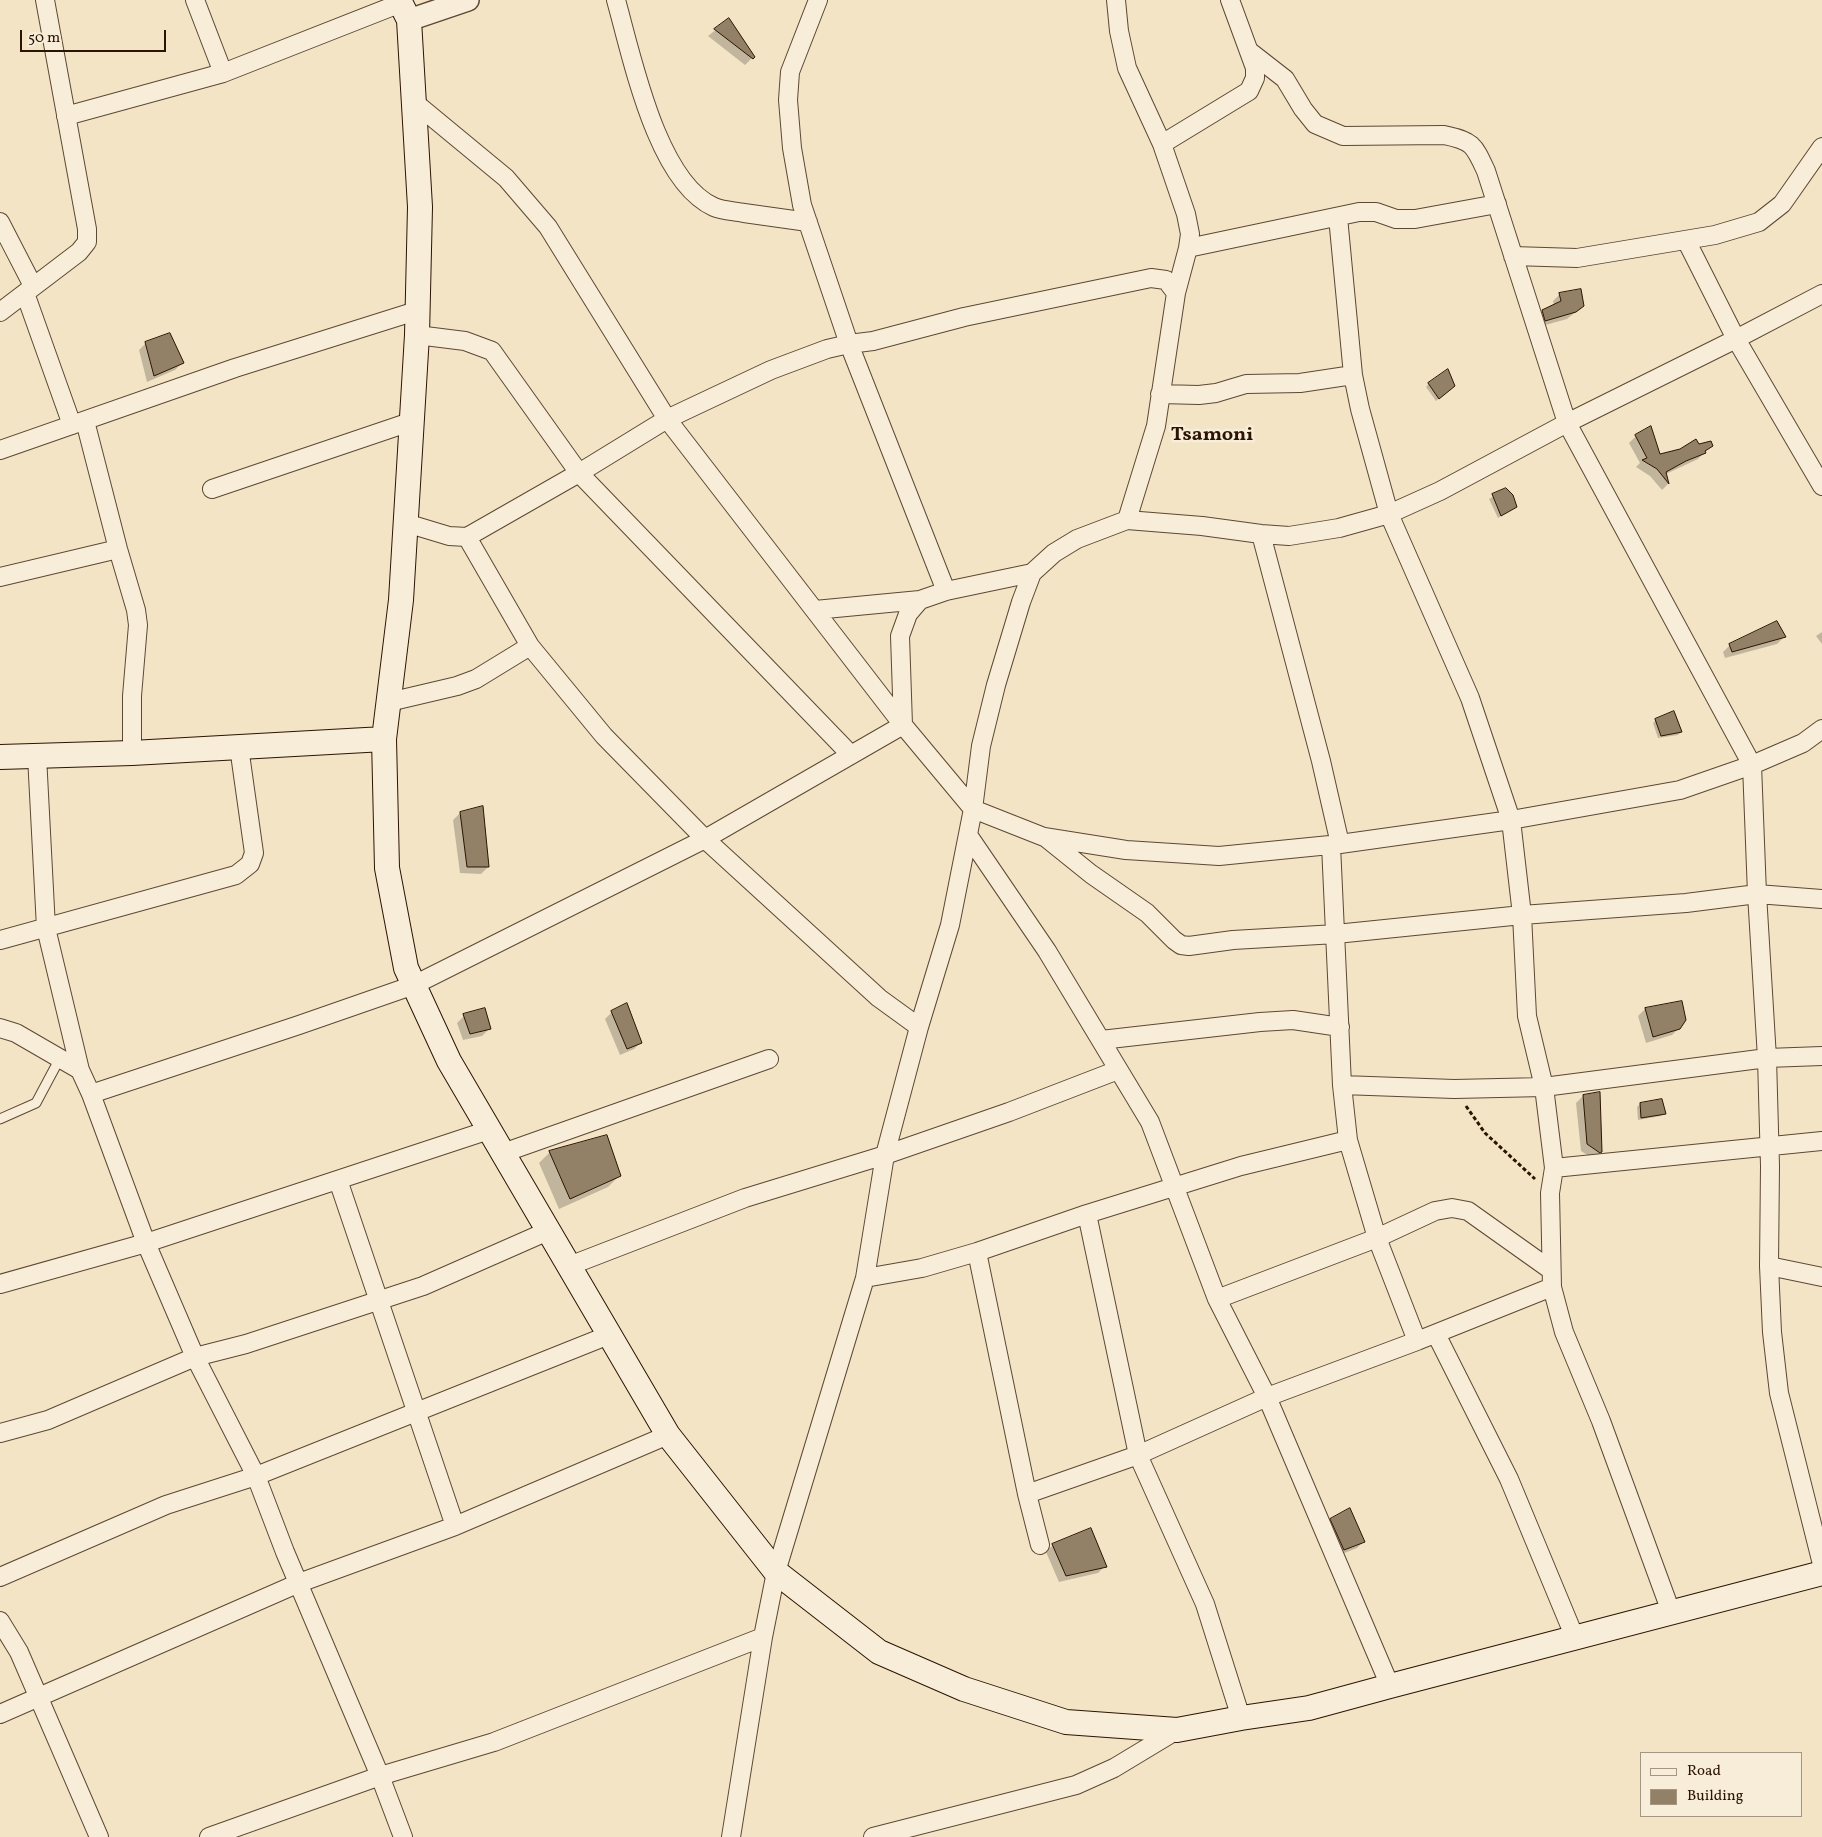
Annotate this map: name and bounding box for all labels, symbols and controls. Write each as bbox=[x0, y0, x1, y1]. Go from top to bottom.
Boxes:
scale bar bbox=[22, 20, 169, 52]
text: 50 m bbox=[28, 28, 60, 49]
district label: Tsamoni bbox=[1171, 424, 1253, 448]
legend bbox=[1640, 1752, 1802, 1817]
text: Road bbox=[1687, 1761, 1721, 1782]
text: Building bbox=[1687, 1786, 1743, 1807]

